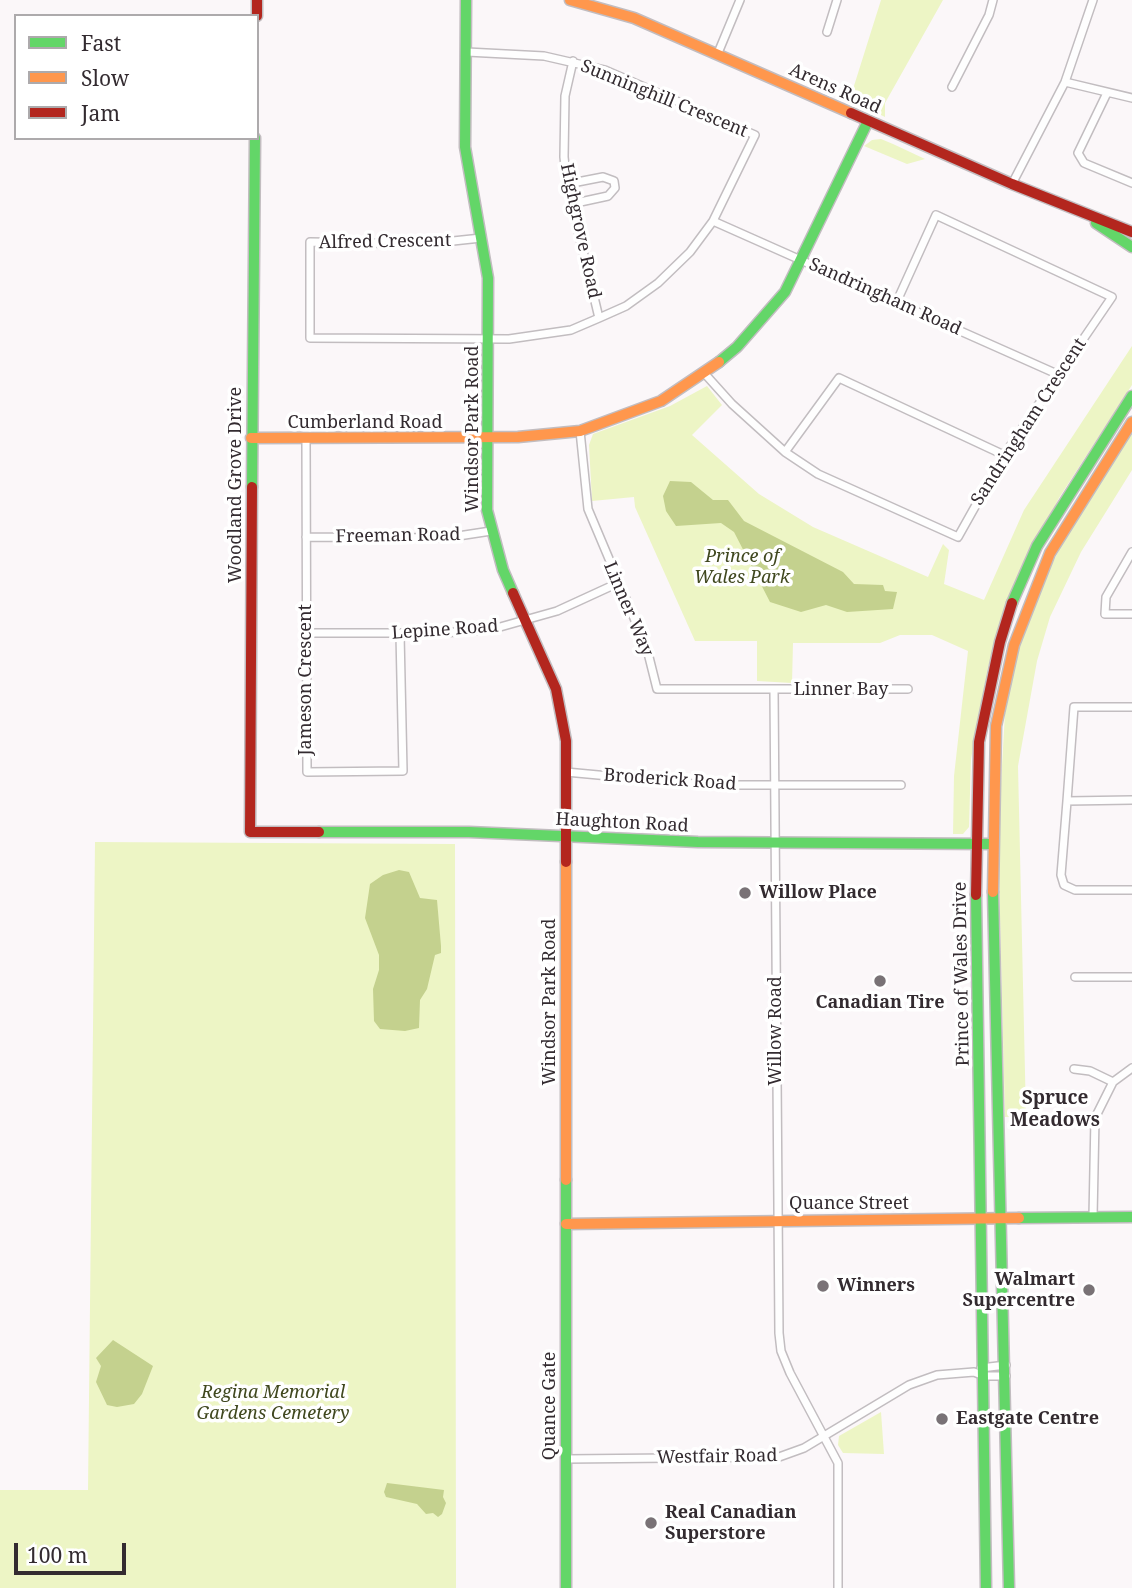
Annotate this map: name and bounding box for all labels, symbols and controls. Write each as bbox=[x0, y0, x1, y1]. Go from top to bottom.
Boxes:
legend bbox=[14, 14, 259, 140]
text: Fast bbox=[81, 29, 121, 57]
street label: Sunninghill Crescent bbox=[577, 56, 751, 142]
street label: Arens Road bbox=[786, 59, 884, 119]
text: Slow bbox=[81, 64, 129, 92]
text: Jam bbox=[81, 99, 120, 127]
street label: Highgrove Road bbox=[555, 161, 605, 301]
street label: Alfred Crescent bbox=[319, 230, 451, 254]
street label: Sandringham Road bbox=[805, 254, 965, 340]
street label: Sandringham Crescent bbox=[967, 334, 1091, 510]
street label: Windsor Park Road bbox=[462, 345, 484, 513]
street label: Woodland Grove Drive bbox=[225, 387, 247, 583]
street label: Cumberland Road bbox=[287, 412, 443, 434]
street label: Freeman Road bbox=[335, 524, 461, 548]
park label: Prince of Wales Park bbox=[694, 546, 790, 588]
street label: Linner Way bbox=[598, 559, 658, 659]
street label: Jameson Crescent bbox=[295, 604, 317, 756]
street label: Lepine Road bbox=[391, 615, 499, 645]
street label: Linner Bay bbox=[794, 679, 888, 701]
street label: Broderick Road bbox=[603, 765, 737, 795]
street label: Haughton Road bbox=[555, 809, 689, 837]
street label: Prince of Wales Drive bbox=[950, 881, 974, 1067]
place label: Willow Place bbox=[759, 882, 877, 904]
marker: Willow Place bbox=[737, 885, 753, 901]
street label: Windsor Park Road bbox=[539, 918, 561, 1086]
marker: Canadian Tire bbox=[872, 973, 888, 989]
street label: Willow Road bbox=[765, 976, 787, 1086]
place label: Canadian Tire bbox=[816, 992, 944, 1014]
district label: Spruce Meadows bbox=[1010, 1088, 1100, 1132]
street label: Quance Street bbox=[789, 1193, 909, 1215]
place label: Walmart Supercentre bbox=[962, 1269, 1075, 1312]
place label: Winners bbox=[837, 1275, 915, 1297]
marker: Winners bbox=[815, 1278, 831, 1294]
marker: Walmart Supercentre bbox=[1081, 1282, 1097, 1298]
street label: Quance Gate bbox=[539, 1352, 561, 1460]
park label: Regina Memorial Gardens Cemetery bbox=[196, 1382, 350, 1424]
place label: Eastgate Centre bbox=[956, 1408, 1099, 1430]
marker: Eastgate Centre bbox=[934, 1411, 950, 1427]
street label: Westfair Road bbox=[656, 1445, 778, 1469]
place label: Real Canadian Superstore bbox=[665, 1502, 796, 1544]
marker: Real Canadian Superstore bbox=[643, 1515, 659, 1531]
scale bar bbox=[18, 1528, 130, 1572]
text: 100 m bbox=[27, 1541, 88, 1569]

